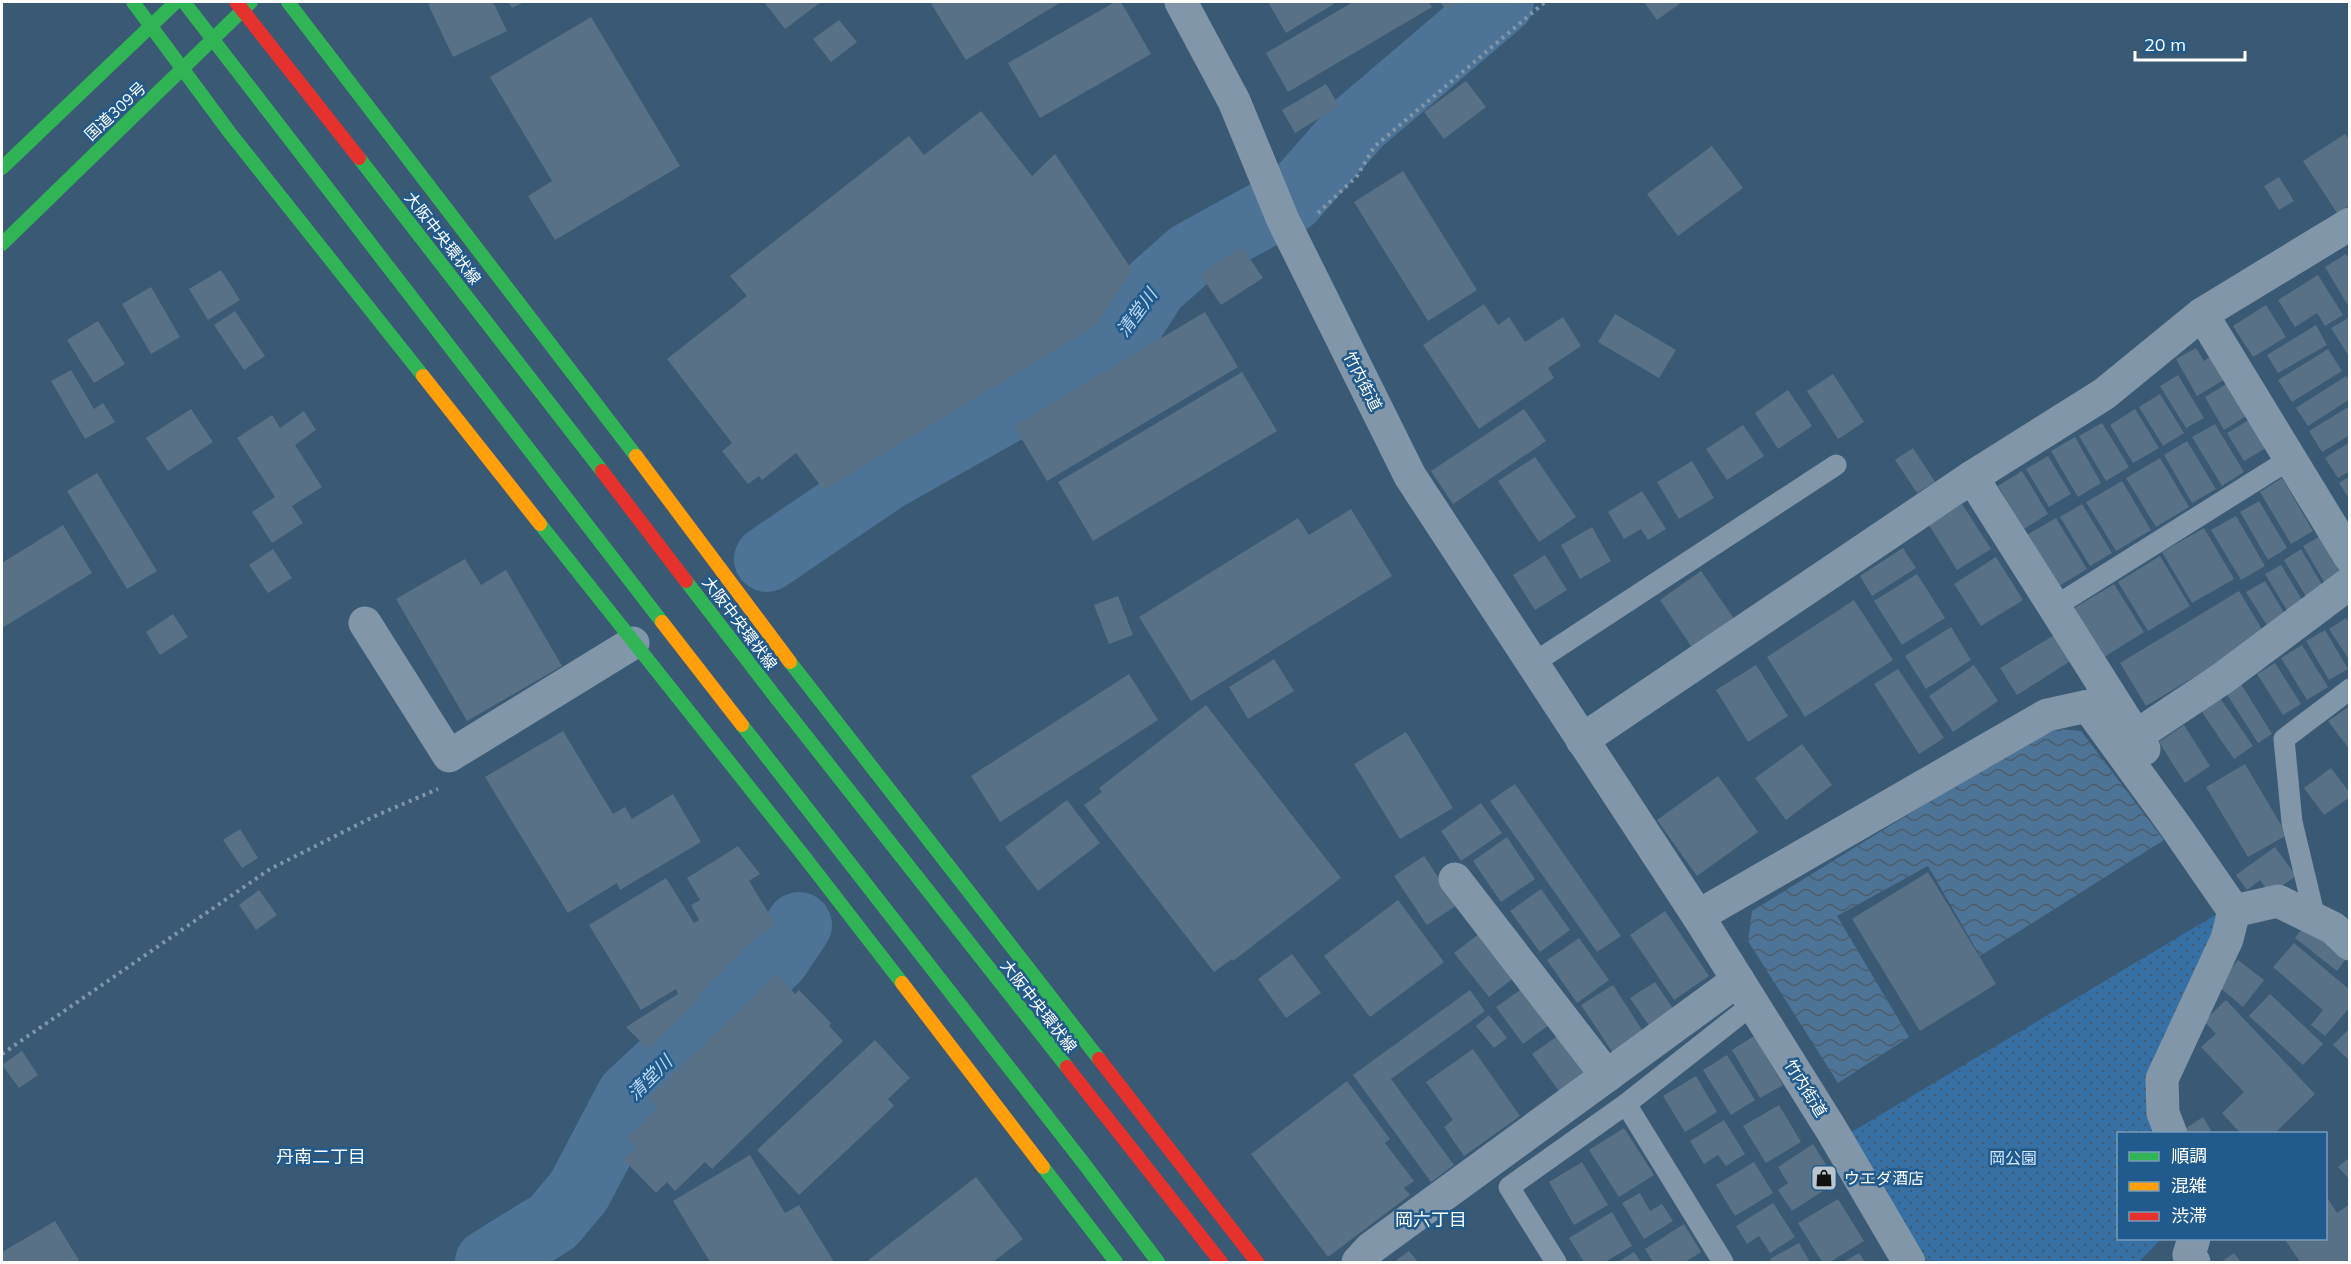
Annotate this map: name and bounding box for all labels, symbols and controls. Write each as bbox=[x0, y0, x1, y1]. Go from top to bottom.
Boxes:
scale bar bbox=[2135, 24, 2244, 62]
text: 20 m bbox=[2144, 33, 2186, 56]
street label: 国道309号 bbox=[80, 77, 150, 145]
street label: 大阪中央環状線 bbox=[401, 188, 485, 288]
water label: 清堂川 bbox=[1111, 282, 1163, 341]
street label: 竹内街道 bbox=[1340, 348, 1386, 414]
street label: 大阪中央環状線 bbox=[698, 572, 782, 674]
street label: 大阪中央環状線 bbox=[997, 956, 1081, 1056]
water label: 清堂川 bbox=[622, 1049, 678, 1105]
street label: 竹内街道 bbox=[1781, 1056, 1831, 1120]
legend bbox=[2117, 1132, 2327, 1240]
text: 順調 bbox=[2171, 1144, 2207, 1167]
district label: 丹南二丁目 bbox=[276, 1145, 366, 1168]
park label: 岡公園 bbox=[1989, 1148, 2037, 1168]
shop icon: ウエダ酒店 bbox=[1809, 1163, 1839, 1193]
place label: ウエダ酒店 bbox=[1844, 1168, 1924, 1188]
text: 混雑 bbox=[2171, 1174, 2207, 1197]
text: 渋滞 bbox=[2171, 1204, 2207, 1227]
district label: 岡六丁目 bbox=[1395, 1208, 1467, 1231]

